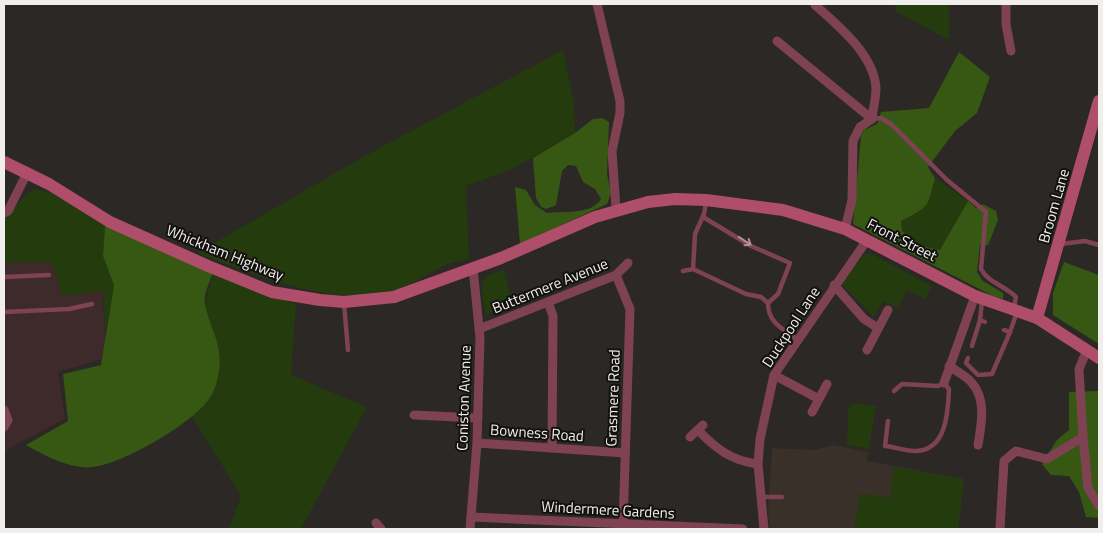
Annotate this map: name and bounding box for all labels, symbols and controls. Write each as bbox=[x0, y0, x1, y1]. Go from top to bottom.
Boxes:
street label: Broom Lane bbox=[1032, 166, 1075, 246]
street label: Front Street bbox=[863, 212, 942, 267]
street label: Whickham Highway bbox=[163, 218, 287, 287]
one-way arrow bbox=[738, 236, 752, 247]
street label: Buttermere Avenue bbox=[488, 252, 611, 319]
street label: Duckpool Lane bbox=[756, 282, 825, 372]
street label: Coniston Avenue bbox=[450, 345, 477, 451]
street label: Grasmere Road bbox=[599, 349, 626, 447]
street label: Bowness Road bbox=[489, 418, 585, 447]
street label: Windermere Gardens bbox=[541, 495, 675, 524]

